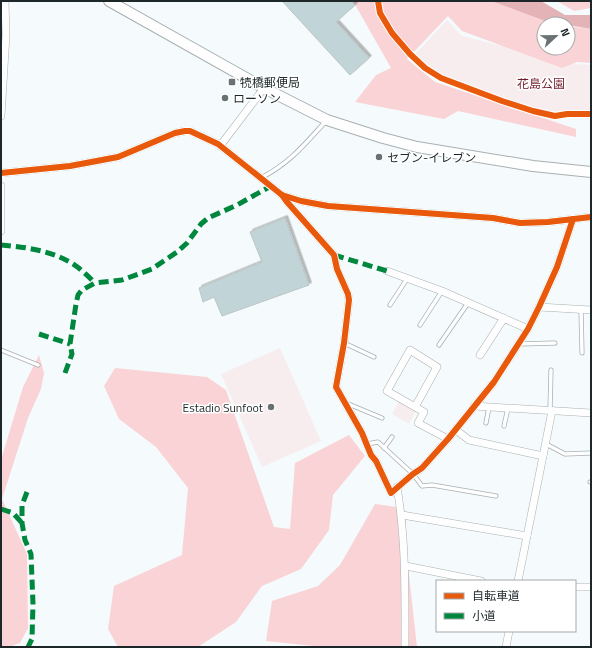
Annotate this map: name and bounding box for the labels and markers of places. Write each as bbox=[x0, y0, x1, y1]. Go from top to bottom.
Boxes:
place label: 㸿橋郵便局 bbox=[240, 73, 300, 92]
marker: 㸿橋郵便局 bbox=[227, 77, 237, 87]
place label: ローソン bbox=[233, 89, 281, 108]
marker: ローソン bbox=[220, 93, 230, 103]
place label: セブン-イレブン bbox=[387, 148, 476, 167]
marker: セブン-イレブン bbox=[374, 152, 384, 162]
place label: Estadio Sunfoot bbox=[183, 398, 264, 417]
marker: Estadio Sunfoot bbox=[266, 402, 276, 412]

